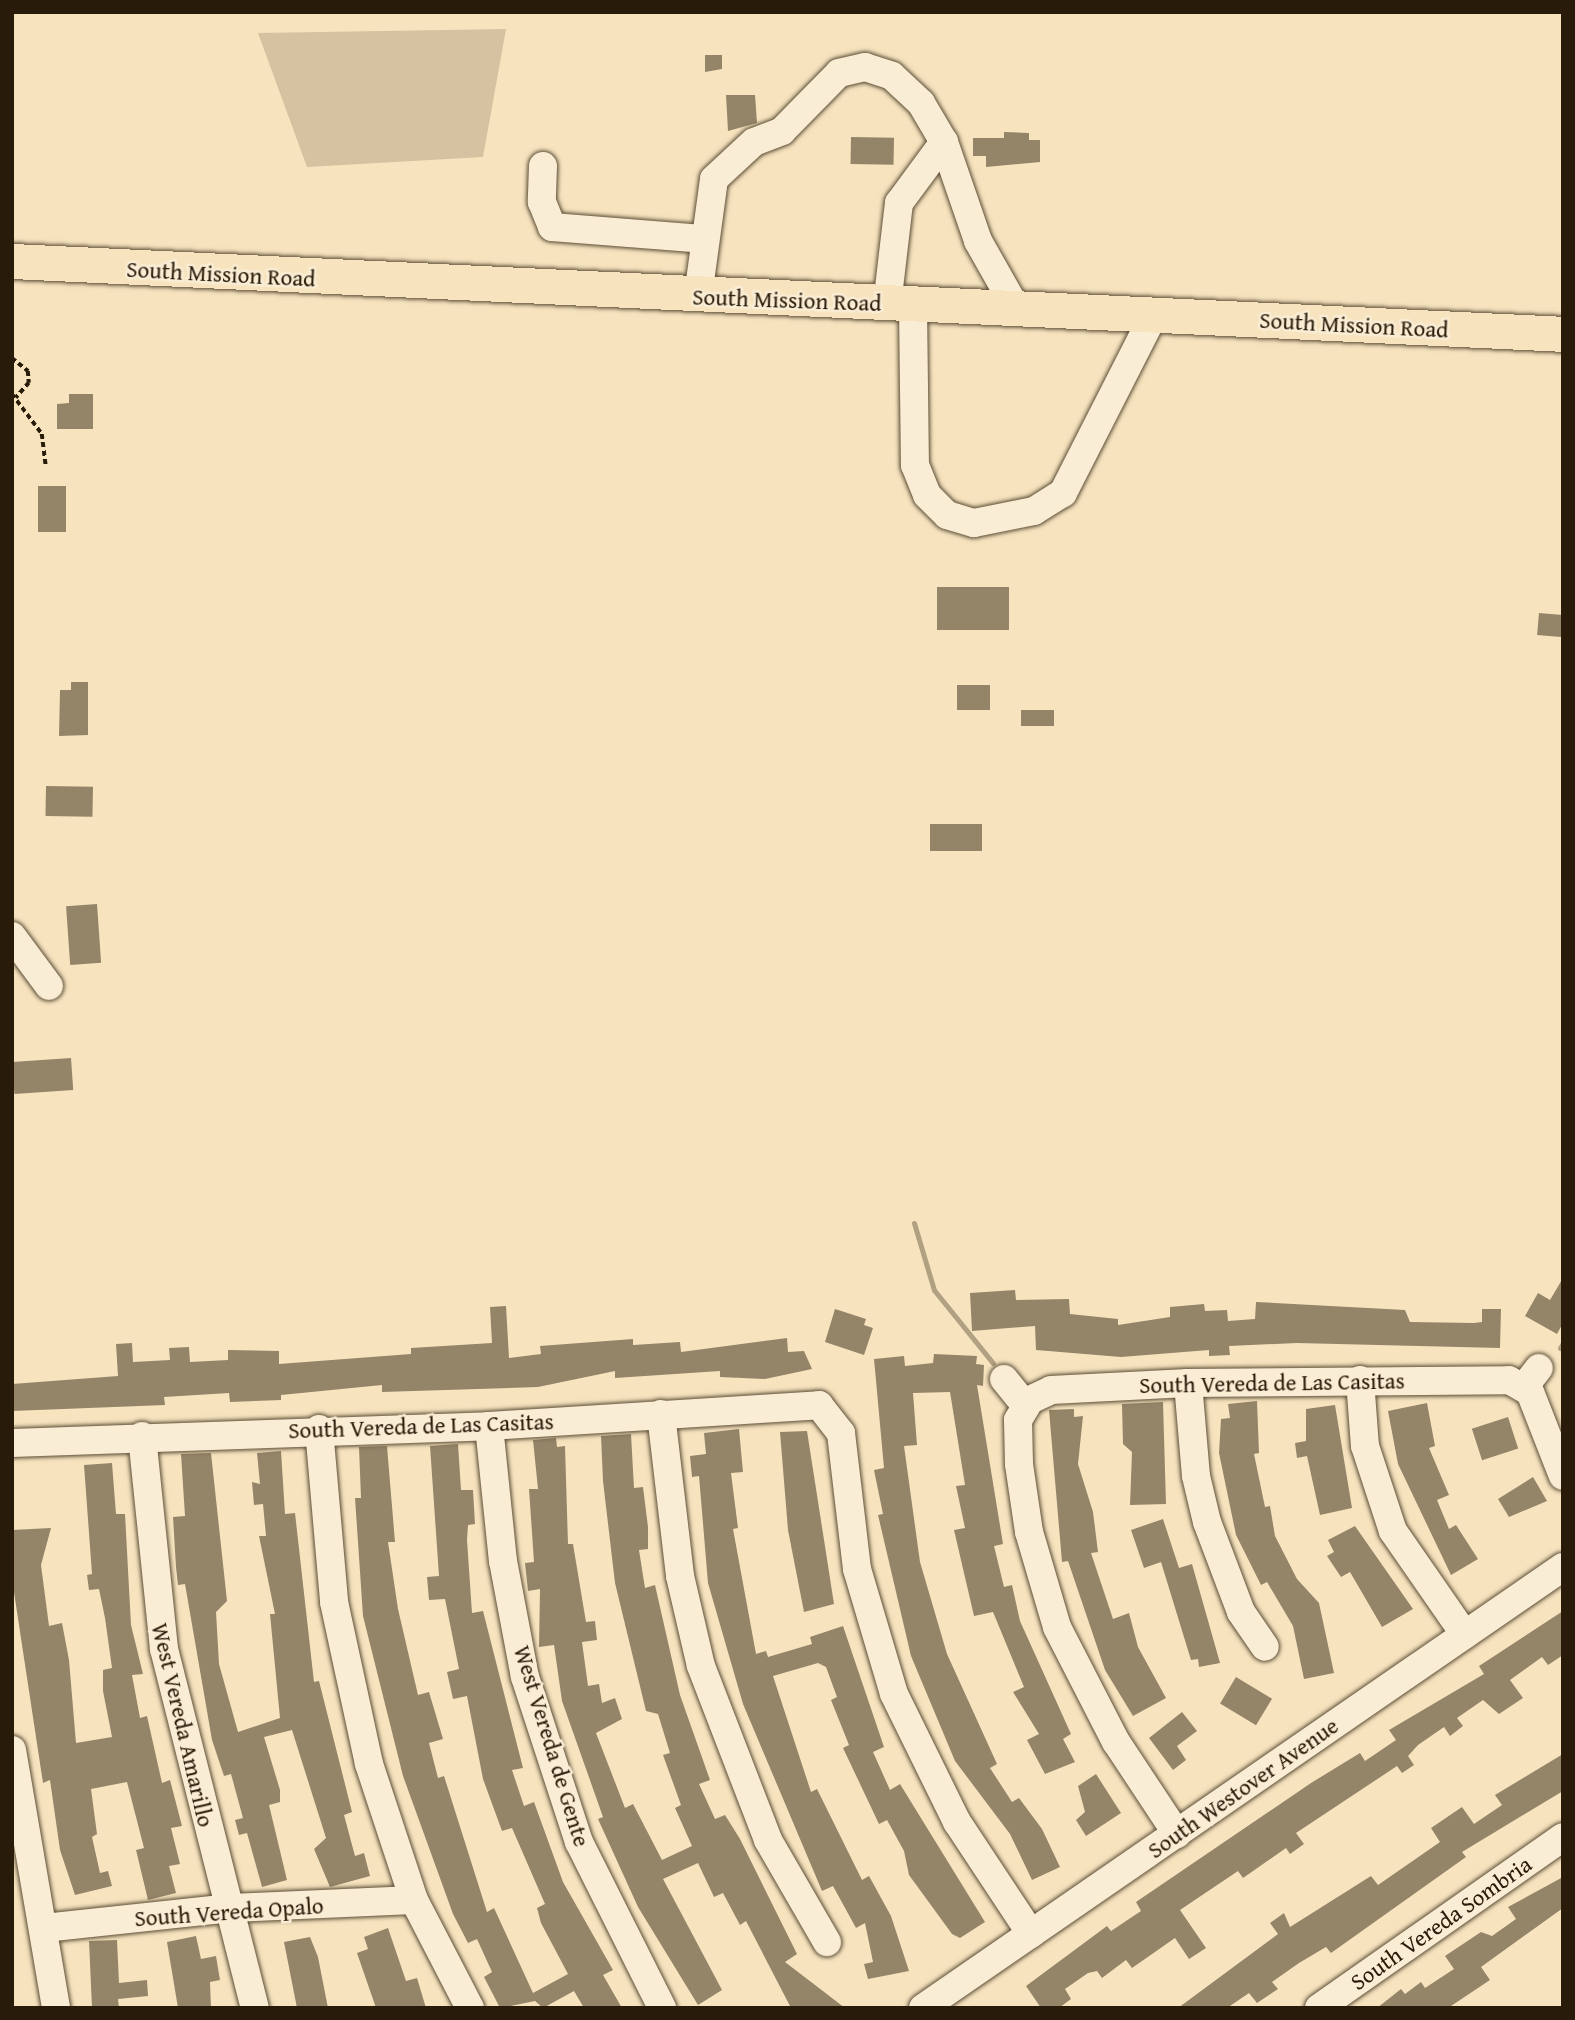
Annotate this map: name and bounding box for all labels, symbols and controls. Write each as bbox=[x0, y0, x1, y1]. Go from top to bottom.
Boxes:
street label: South Mission Road bbox=[126, 255, 316, 293]
street label: South Mission Road bbox=[692, 283, 882, 317]
street label: South Mission Road bbox=[1259, 306, 1449, 344]
street label: South Vereda de Las Casitas bbox=[1139, 1367, 1405, 1399]
street label: South Vereda de Las Casitas bbox=[288, 1408, 554, 1444]
street label: West Vereda Amarillo bbox=[146, 1620, 220, 1830]
street label: West Vereda de Gente bbox=[508, 1642, 596, 1850]
street label: South Westover Avenue bbox=[1142, 1712, 1344, 1864]
street label: South Vereda Sombria bbox=[1345, 1850, 1537, 1996]
street label: South Vereda Opalo bbox=[133, 1892, 325, 1932]

